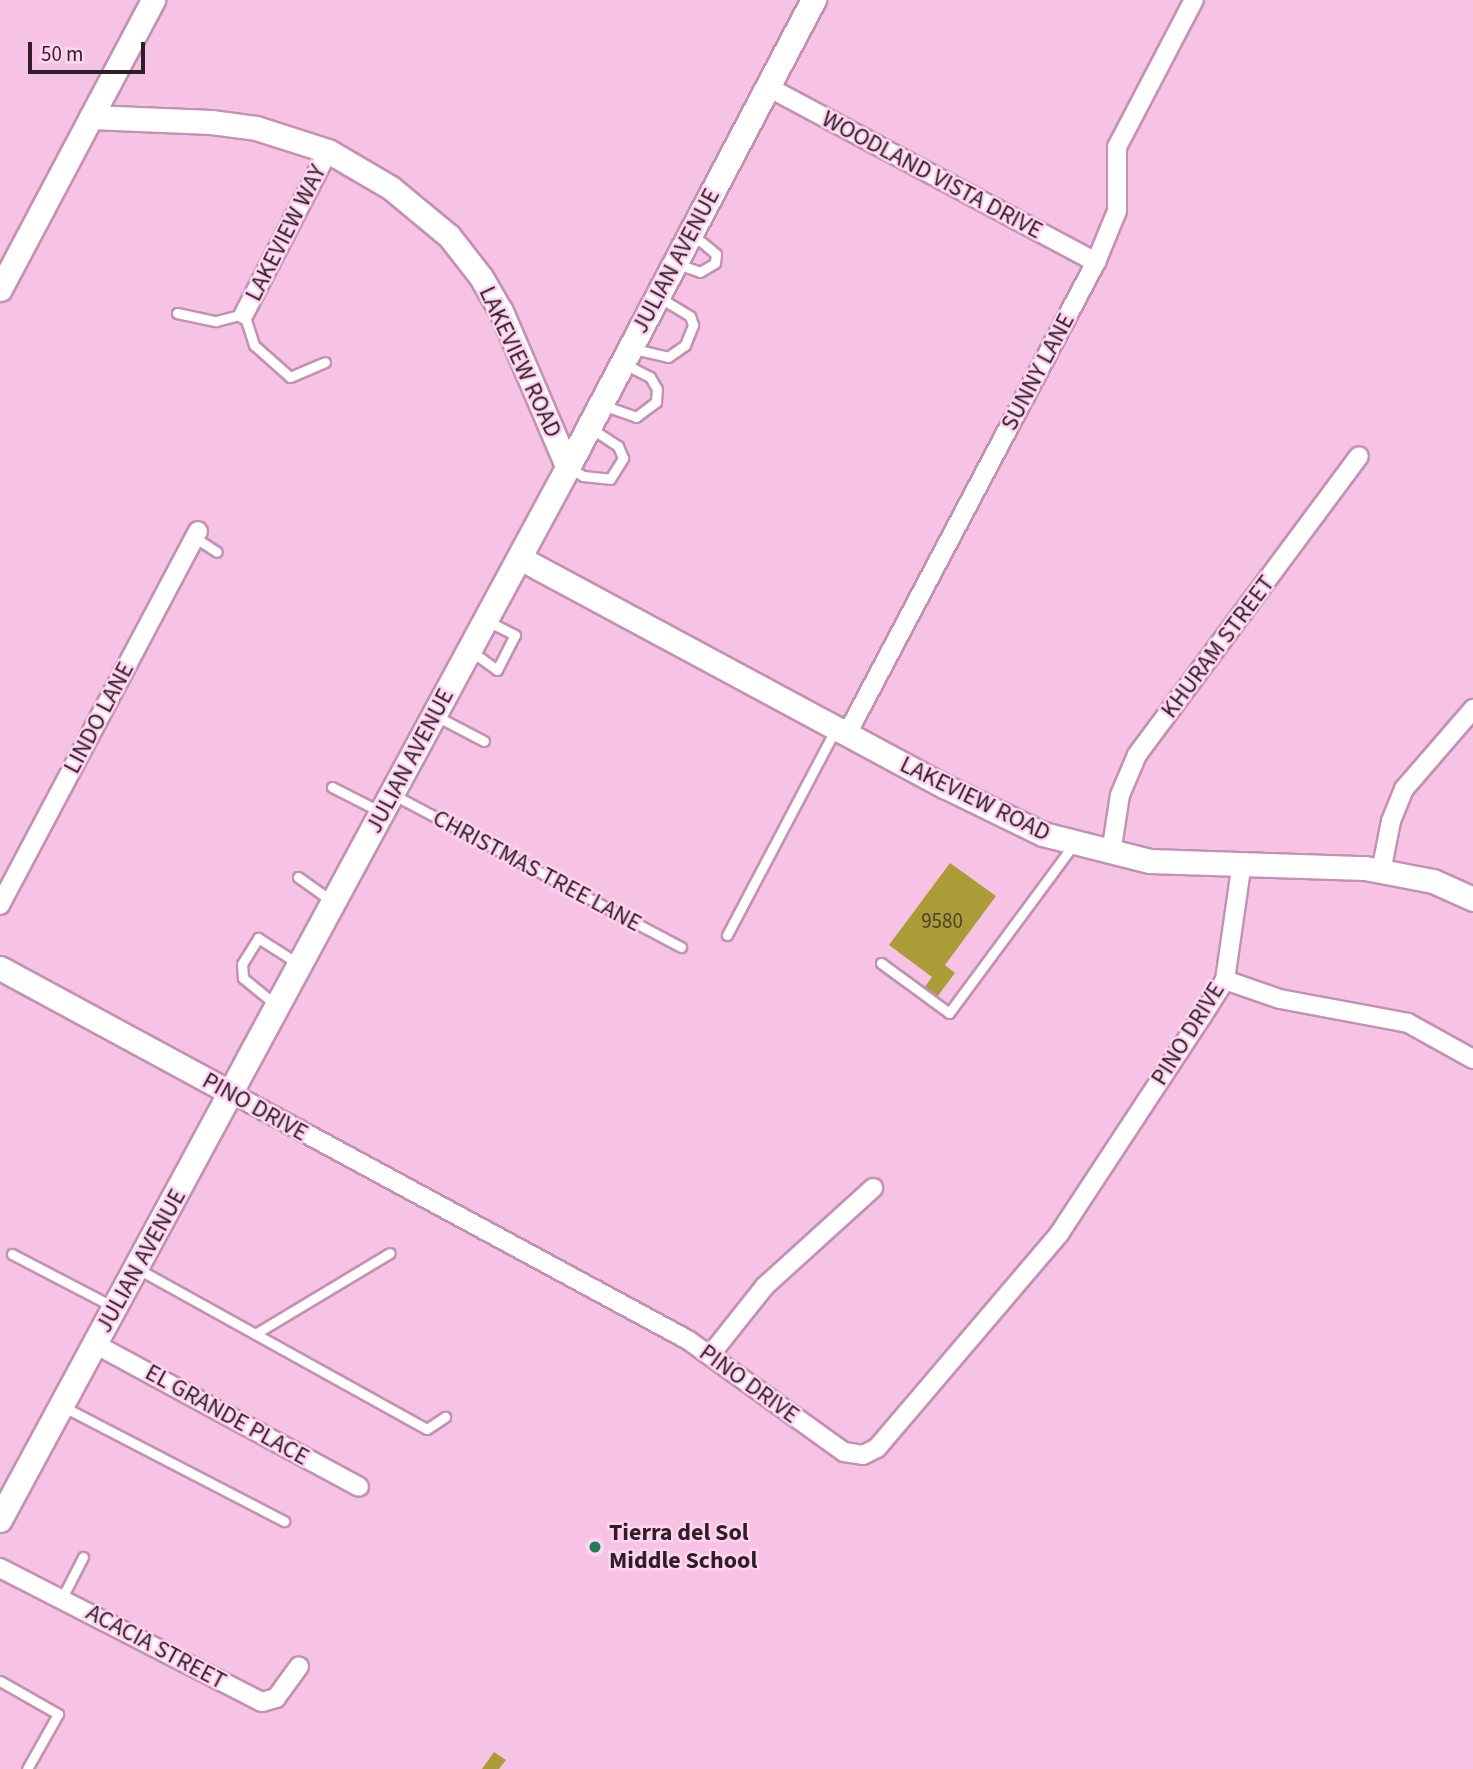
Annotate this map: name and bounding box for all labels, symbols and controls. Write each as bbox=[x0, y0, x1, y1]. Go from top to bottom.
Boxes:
scale bar bbox=[32, 28, 149, 72]
text: 50 m bbox=[41, 39, 83, 69]
street label: WOODLAND VISTA DRIVE bbox=[817, 105, 1047, 245]
street label: LAKEVIEW WAY bbox=[239, 160, 333, 306]
street label: JULIAN AVENUE bbox=[626, 184, 726, 338]
street label: LAKEVIEW ROAD bbox=[472, 282, 568, 442]
street label: SUNNY LANE bbox=[995, 309, 1081, 435]
street label: KHURAM STREET bbox=[1155, 570, 1281, 724]
street label: LINDO LANE bbox=[58, 657, 140, 779]
street label: JULIAN AVENUE bbox=[360, 684, 460, 838]
street label: LAKEVIEW ROAD bbox=[895, 750, 1055, 848]
street label: CHRISTMAS TREE LANE bbox=[428, 804, 646, 938]
house number: 9580 bbox=[921, 908, 963, 934]
street label: PINO DRIVE bbox=[1145, 977, 1231, 1091]
street label: PINO DRIVE bbox=[197, 1066, 313, 1148]
street label: JULIAN AVENUE bbox=[90, 1184, 192, 1338]
street label: PINO DRIVE bbox=[694, 1338, 804, 1430]
street label: EL GRANDE PLACE bbox=[140, 1358, 314, 1472]
place label: Tierra del Sol Middle School bbox=[609, 1519, 757, 1575]
marker: Tierra del Sol Middle School bbox=[587, 1539, 603, 1555]
street label: ACACIA STREET bbox=[81, 1598, 231, 1696]

